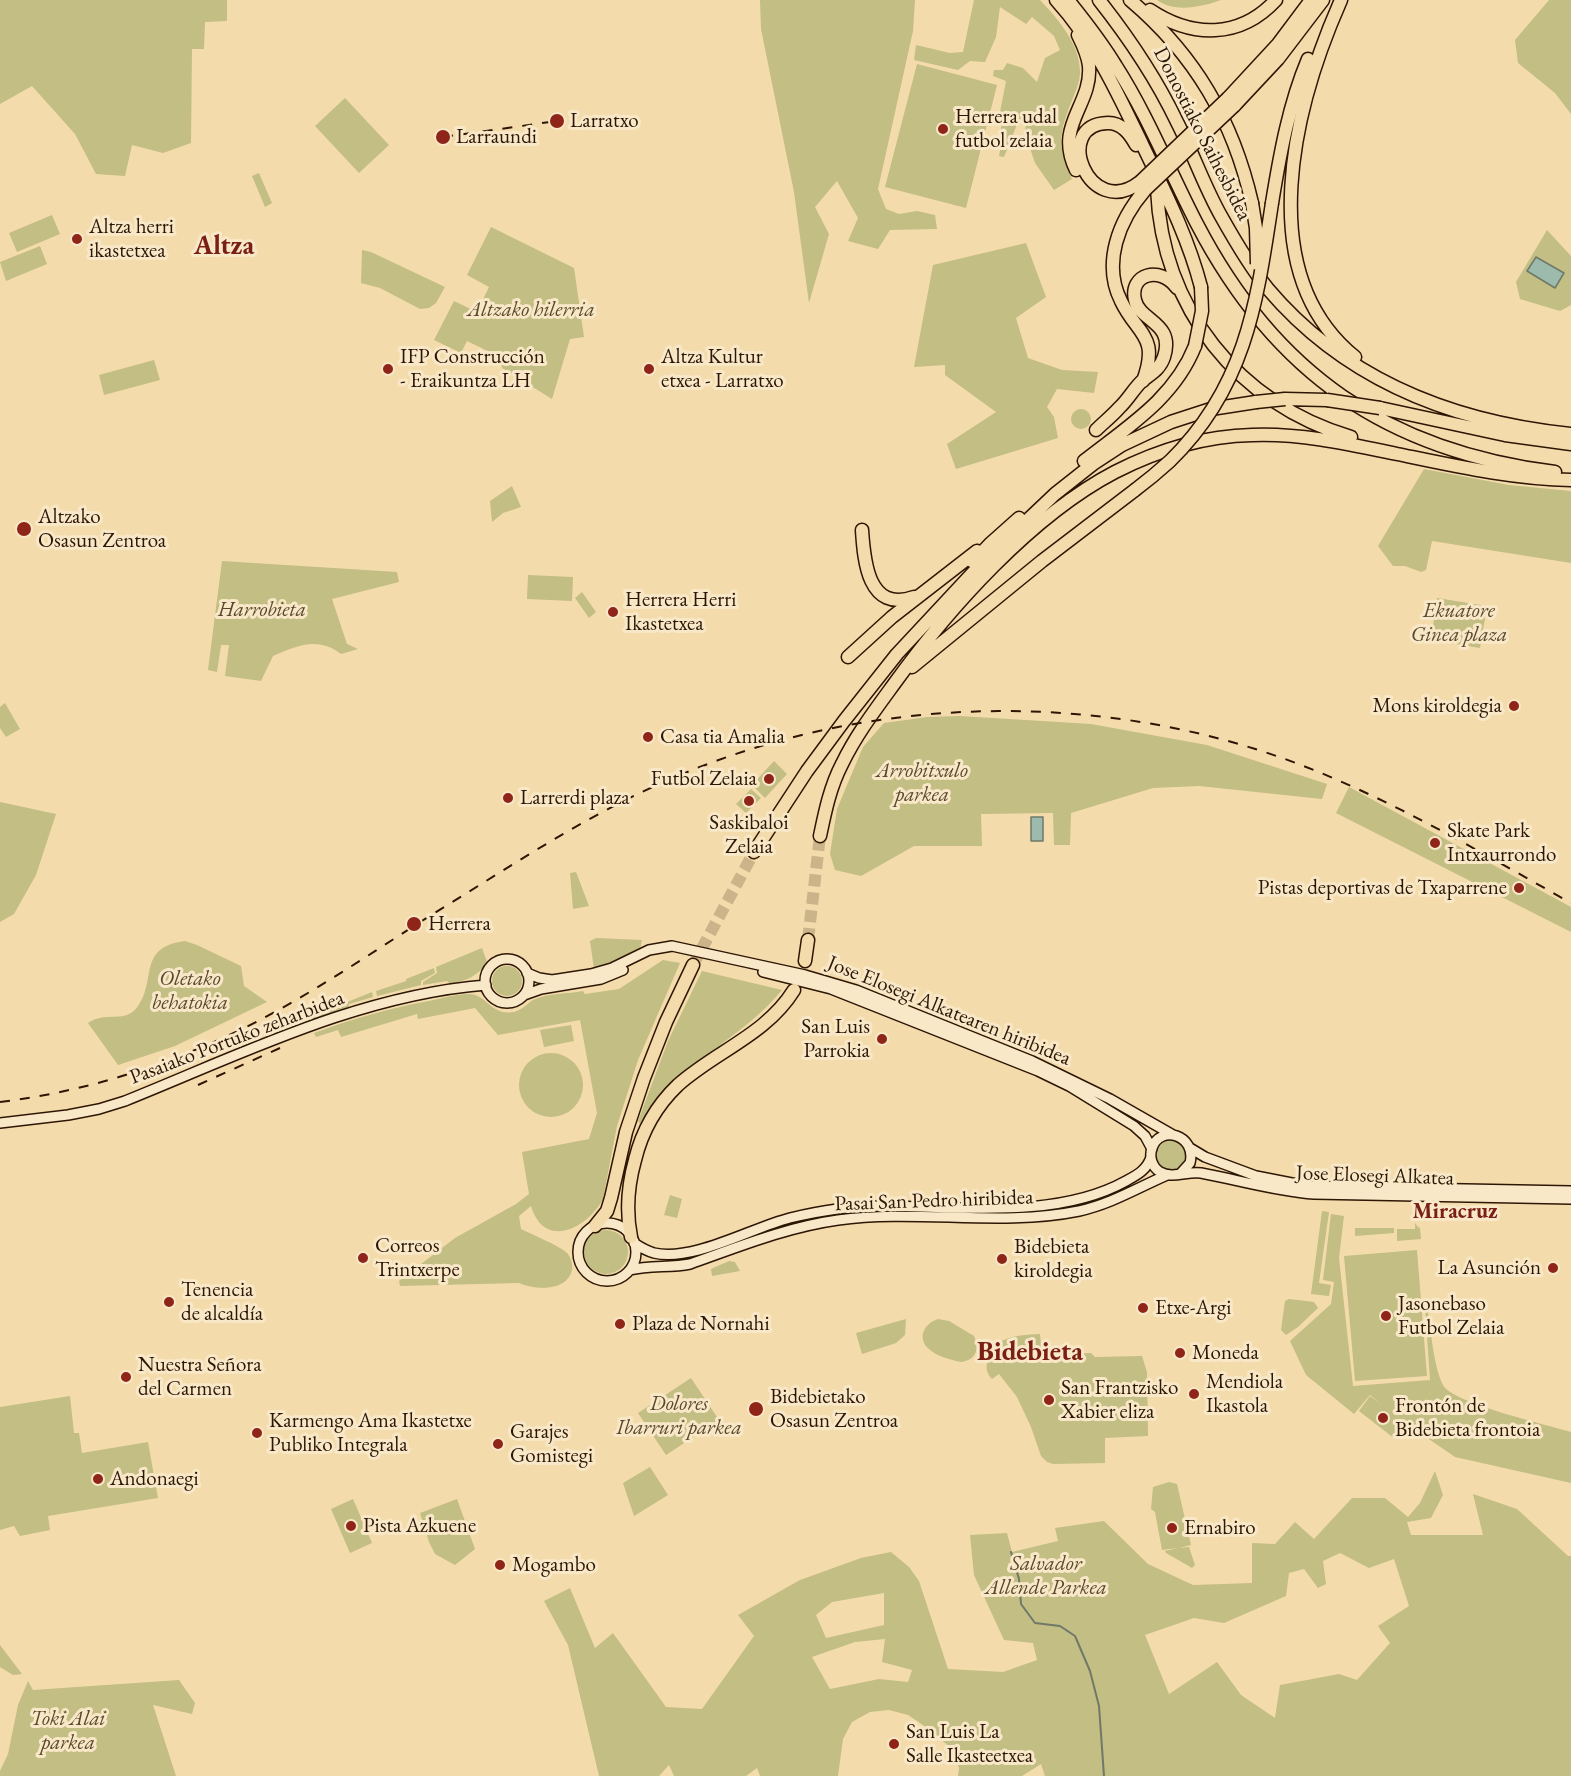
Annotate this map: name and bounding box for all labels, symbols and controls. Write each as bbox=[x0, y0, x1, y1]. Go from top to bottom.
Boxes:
street label: Donostiako Saihesbidea bbox=[1147, 43, 1257, 225]
place label: Herrera udal futbol zelaia bbox=[955, 104, 1057, 154]
place label: Larratxo bbox=[570, 108, 639, 134]
marker: Larratxo bbox=[548, 112, 566, 130]
marker: Herrera udal futbol zelaia bbox=[936, 122, 950, 136]
place label: Larraundi bbox=[456, 124, 537, 150]
marker: Larraundi bbox=[434, 128, 452, 146]
place label: Altza herri ikastetxea bbox=[89, 214, 174, 264]
district label: Altza bbox=[194, 231, 254, 263]
marker: Altza herri ikastetxea bbox=[70, 232, 84, 246]
park label: Altzako hilerria bbox=[467, 297, 595, 323]
place label: IFP Construcción - Eraikuntza LH bbox=[400, 344, 545, 394]
place label: Altza Kultur etxea - Larratxo bbox=[661, 344, 784, 394]
marker: IFP Construcción - Eraikuntza LH bbox=[381, 362, 395, 376]
marker: Altza Kultur etxea - Larratxo bbox=[642, 362, 656, 376]
place label: Altzako Osasun Zentroa bbox=[38, 504, 166, 554]
marker: Altzako Osasun Zentroa bbox=[15, 520, 33, 538]
place label: Herrera Herri Ikastetxea bbox=[625, 587, 736, 637]
park label: Harrobieta bbox=[218, 597, 306, 623]
park label: Ekuatore Ginea plaza bbox=[1411, 598, 1507, 648]
marker: Herrera Herri Ikastetxea bbox=[606, 605, 620, 619]
place label: Mons kiroldegia bbox=[1372, 693, 1502, 719]
marker: Mons kiroldegia bbox=[1507, 699, 1521, 713]
place label: Casa tia Amalia bbox=[660, 724, 785, 750]
marker: Casa tia Amalia bbox=[641, 730, 655, 744]
park label: Arrobitxulo parkea bbox=[876, 758, 968, 808]
place label: Futbol Zelaia bbox=[651, 766, 757, 792]
marker: Futbol Zelaia bbox=[762, 772, 776, 786]
place label: Larrerdi plaza bbox=[520, 785, 630, 811]
marker: Larrerdi plaza bbox=[501, 791, 515, 805]
marker: Saskibaloi Zelaia bbox=[742, 794, 756, 808]
place label: Saskibaloi Zelaia bbox=[709, 810, 789, 860]
place label: Skate Park Intxaurrondo bbox=[1447, 818, 1557, 868]
marker: Skate Park Intxaurrondo bbox=[1428, 836, 1442, 850]
place label: Pistas deportivas de Txaparrene bbox=[1258, 875, 1507, 901]
marker: Pistas deportivas de Txaparrene bbox=[1512, 881, 1526, 895]
place label: Herrera bbox=[428, 911, 491, 937]
marker: Herrera bbox=[405, 915, 423, 933]
street label: Jose Elosegi Alkatearen hiribidea bbox=[824, 951, 1074, 1071]
park label: Oletako behatokia bbox=[152, 966, 228, 1016]
street label: Pasaiako Portuko zeharbidea bbox=[126, 985, 348, 1091]
place label: San Luis Parrokia bbox=[801, 1014, 870, 1064]
marker: San Luis Parrokia bbox=[875, 1032, 889, 1046]
street label: Jose Elosegi Alkatea bbox=[1295, 1161, 1455, 1191]
street label: Pasai San Pedro hiribidea bbox=[834, 1185, 1034, 1217]
district label: Miracruz bbox=[1412, 1199, 1498, 1225]
place label: Correos Trintxerpe bbox=[375, 1233, 460, 1283]
place label: Bidebieta kiroldegia bbox=[1014, 1234, 1093, 1284]
marker: Correos Trintxerpe bbox=[356, 1251, 370, 1265]
marker: Bidebieta kiroldegia bbox=[995, 1252, 1009, 1266]
place label: La Asunción bbox=[1438, 1255, 1541, 1281]
marker: La Asunción bbox=[1546, 1261, 1560, 1275]
place label: Tenencia de alcaldía bbox=[181, 1277, 263, 1327]
place label: Jasonebaso Futbol Zelaia bbox=[1398, 1291, 1504, 1341]
marker: Tenencia de alcaldía bbox=[162, 1295, 176, 1309]
place label: Etxe-Argi bbox=[1155, 1295, 1231, 1321]
marker: Etxe-Argi bbox=[1136, 1301, 1150, 1315]
marker: Jasonebaso Futbol Zelaia bbox=[1379, 1309, 1393, 1323]
place label: Plaza de Nornahi bbox=[632, 1311, 770, 1337]
marker: Plaza de Nornahi bbox=[613, 1317, 627, 1331]
district label: Bidebieta bbox=[977, 1337, 1083, 1369]
place label: Moneda bbox=[1192, 1340, 1259, 1366]
marker: Moneda bbox=[1173, 1346, 1187, 1360]
place label: Nuestra Señora del Carmen bbox=[138, 1352, 262, 1402]
place label: Mendiola Ikastola bbox=[1206, 1369, 1283, 1419]
marker: Nuestra Señora del Carmen bbox=[119, 1370, 133, 1384]
place label: San Frantzisko Xabier eliza bbox=[1061, 1375, 1178, 1425]
place label: Bidebietako Osasun Zentroa bbox=[770, 1384, 898, 1434]
marker: Mendiola Ikastola bbox=[1187, 1387, 1201, 1401]
park label: Dolores Ibarruri parkea bbox=[616, 1391, 742, 1441]
marker: San Frantzisko Xabier eliza bbox=[1042, 1393, 1056, 1407]
place label: Frontón de Bidebieta frontoia bbox=[1395, 1393, 1540, 1443]
marker: Bidebietako Osasun Zentroa bbox=[747, 1400, 765, 1418]
place label: Karmengo Ama Ikastetxe Publiko Integrala bbox=[269, 1408, 472, 1458]
marker: Frontón de Bidebieta frontoia bbox=[1376, 1411, 1390, 1425]
place label: Garajes Gomistegi bbox=[510, 1419, 593, 1469]
marker: Karmengo Ama Ikastetxe Publiko Integrala bbox=[250, 1426, 264, 1440]
marker: Garajes Gomistegi bbox=[491, 1437, 505, 1451]
place label: Andonaegi bbox=[110, 1466, 199, 1492]
marker: Andonaegi bbox=[91, 1472, 105, 1486]
place label: Pista Azkuene bbox=[363, 1513, 476, 1539]
place label: Ernabiro bbox=[1184, 1515, 1256, 1541]
marker: Pista Azkuene bbox=[344, 1519, 358, 1533]
marker: Ernabiro bbox=[1165, 1521, 1179, 1535]
park label: Salvador Allende Parkea bbox=[985, 1551, 1107, 1601]
place label: Mogambo bbox=[512, 1552, 596, 1578]
marker: Mogambo bbox=[493, 1558, 507, 1572]
park label: Toki Alai parkea bbox=[31, 1706, 105, 1756]
place label: San Luis La Salle Ikasteetxea bbox=[906, 1719, 1033, 1769]
marker: San Luis La Salle Ikasteetxea bbox=[887, 1737, 901, 1751]

